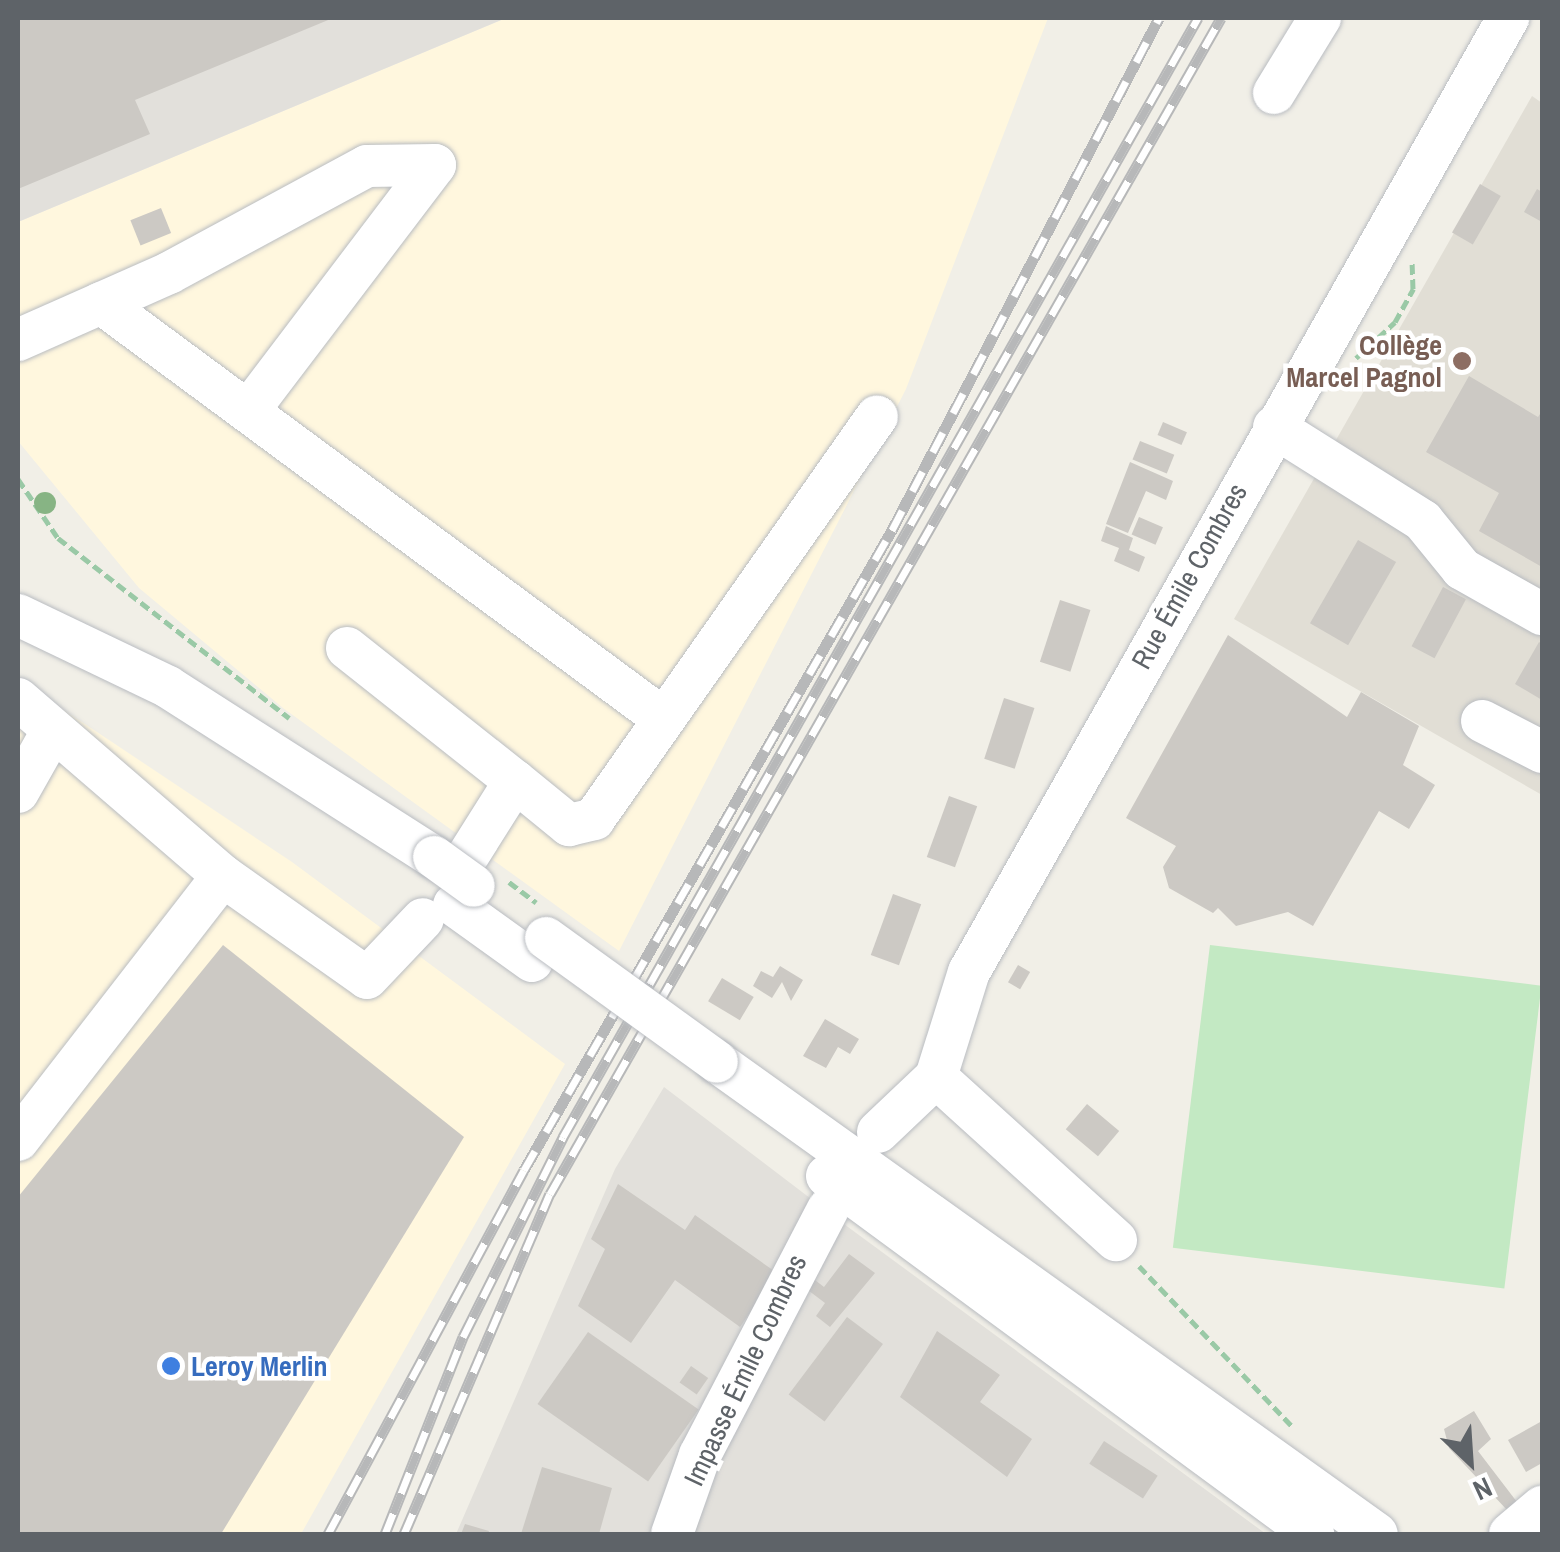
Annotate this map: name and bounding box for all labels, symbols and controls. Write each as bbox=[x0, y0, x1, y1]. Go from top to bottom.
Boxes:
place label: Collège Marcel Pagnol bbox=[1286, 328, 1442, 394]
marker: Collège Marcel Pagnol bbox=[1451, 350, 1473, 372]
street label: Rue Émile Combres bbox=[1124, 477, 1254, 675]
street label: Impasse Émile Combres bbox=[677, 1249, 813, 1491]
place label: Leroy Merlin bbox=[191, 1349, 328, 1383]
marker: Leroy Merlin bbox=[160, 1355, 182, 1377]
north arrow bbox=[1420, 1412, 1520, 1512]
text: N bbox=[1467, 1468, 1498, 1510]

